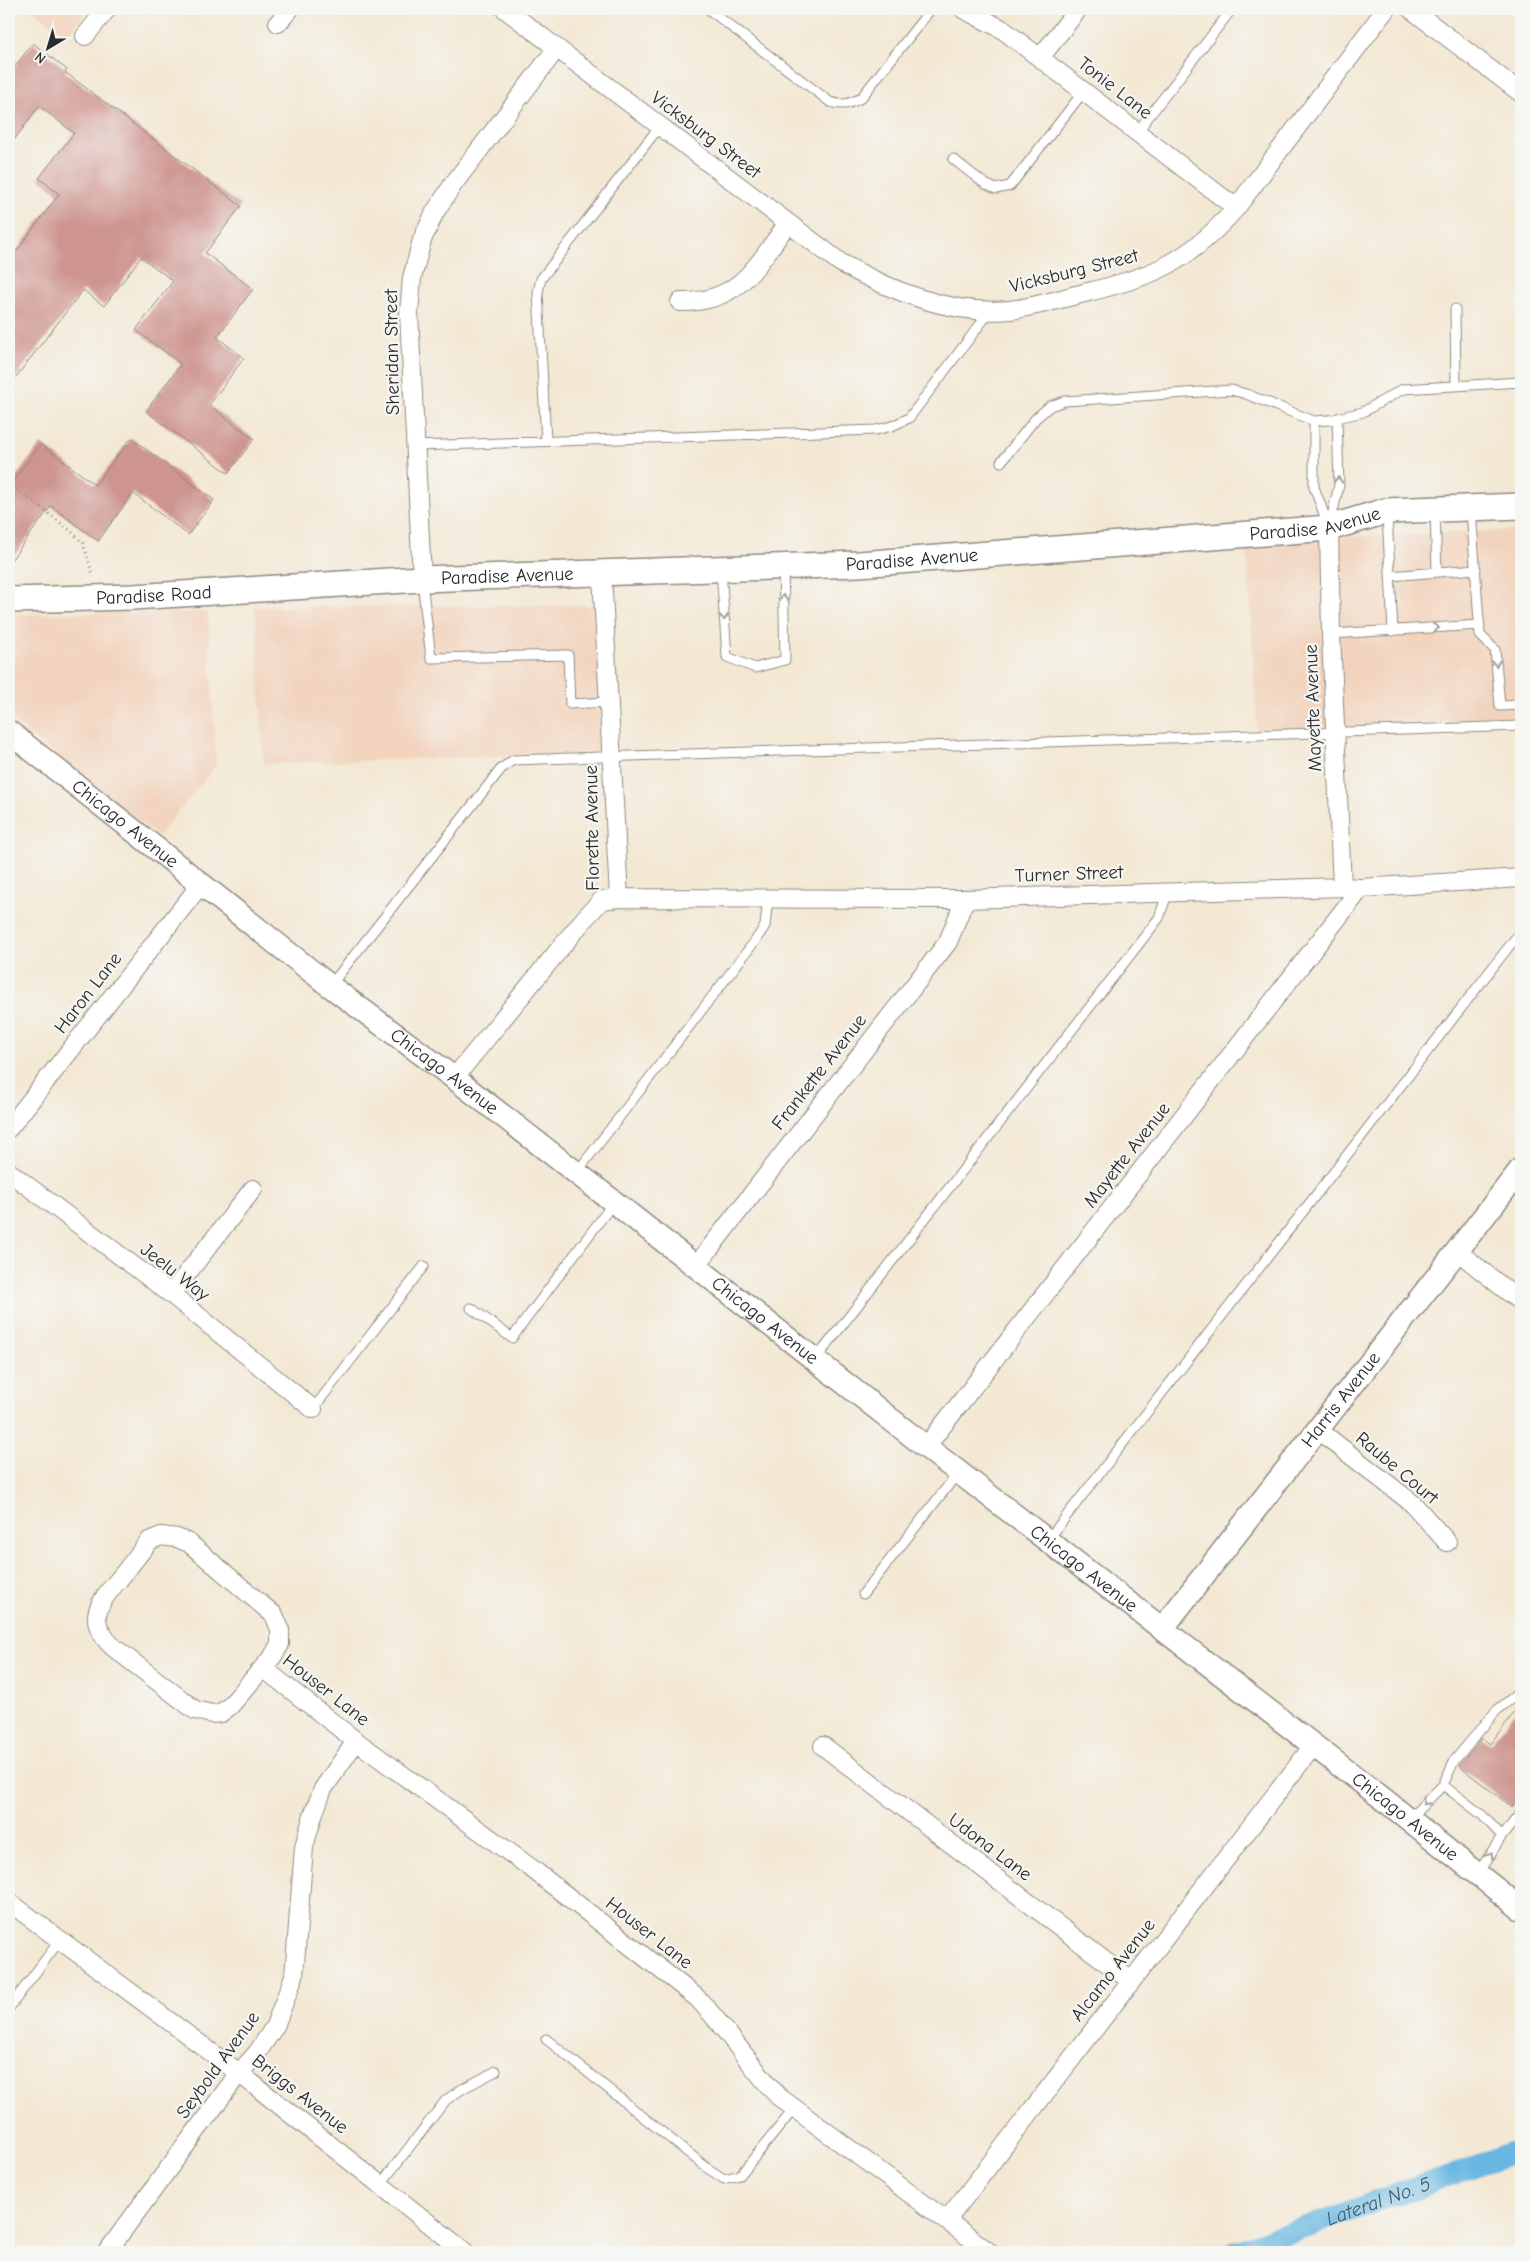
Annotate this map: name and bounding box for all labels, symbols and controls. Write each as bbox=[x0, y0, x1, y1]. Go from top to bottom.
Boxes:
north arrow bbox=[22, 22, 72, 72]
text: N bbox=[31, 48, 49, 67]
street label: Tonie Lane bbox=[1074, 52, 1156, 124]
street label: Vicksburg Street bbox=[647, 87, 766, 184]
street label: Vicksburg Street bbox=[1007, 244, 1141, 298]
street label: Sheridan Street bbox=[380, 288, 404, 415]
one-way arrow bbox=[1333, 476, 1344, 484]
street label: Paradise Avenue bbox=[1249, 502, 1383, 545]
street label: Paradise Avenue bbox=[845, 544, 979, 575]
street label: Paradise Avenue bbox=[441, 563, 574, 589]
street label: Paradise Road bbox=[96, 581, 212, 609]
one-way arrow bbox=[778, 594, 789, 602]
one-way arrow bbox=[719, 614, 730, 622]
one-way arrow bbox=[1433, 623, 1441, 634]
street label: Mayette Avenue bbox=[1300, 644, 1326, 772]
one-way arrow bbox=[1490, 659, 1501, 667]
street label: Florette Avenue bbox=[580, 765, 604, 891]
street label: Chicago Avenue bbox=[67, 775, 183, 873]
street label: Turner Street bbox=[1014, 861, 1124, 887]
street label: Haron Lane bbox=[50, 948, 126, 1038]
street label: Frankette Avenue bbox=[767, 1010, 871, 1134]
street label: Chicago Avenue bbox=[386, 1024, 503, 1119]
street label: Mayette Avenue bbox=[1079, 1098, 1175, 1212]
street label: Jeelu Way bbox=[136, 1238, 214, 1306]
street label: Chicago Avenue bbox=[707, 1272, 823, 1369]
street label: Harris Avenue bbox=[1297, 1347, 1385, 1452]
street label: Raube Court bbox=[1351, 1427, 1443, 1509]
street label: Chicago Avenue bbox=[1026, 1520, 1142, 1617]
street label: Houser Lane bbox=[278, 1649, 374, 1731]
street label: Chicago Avenue bbox=[1347, 1768, 1463, 1866]
one-way arrow bbox=[1422, 1796, 1431, 1805]
street label: Udona Lane bbox=[944, 1808, 1036, 1886]
one-way arrow bbox=[1484, 1852, 1493, 1861]
street label: Houser Lane bbox=[601, 1892, 697, 1974]
street label: Alcamo Avenue bbox=[1066, 1914, 1160, 2026]
street label: Seybold Avenue bbox=[172, 2007, 264, 2123]
street label: Briggs Avenue bbox=[248, 2050, 352, 2138]
water label: Lateral No. 5 bbox=[1323, 2172, 1434, 2230]

